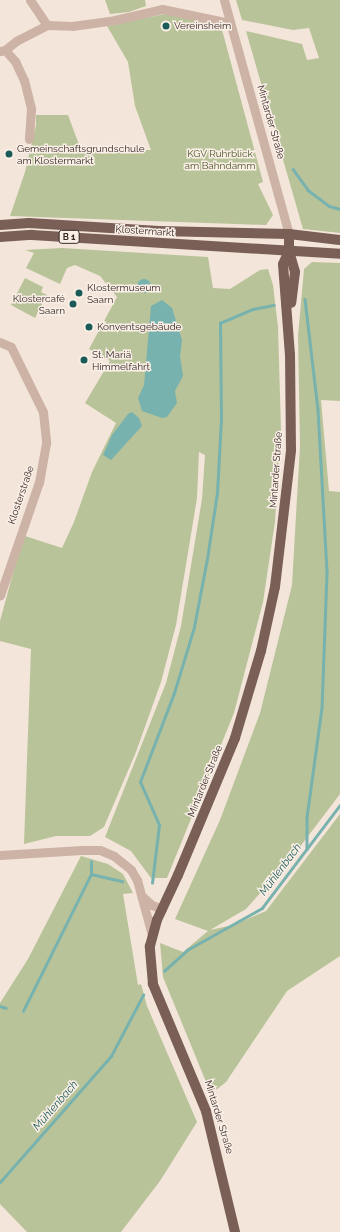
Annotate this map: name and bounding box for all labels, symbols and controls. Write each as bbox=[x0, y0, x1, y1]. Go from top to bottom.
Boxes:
place label: Vereinsheim bbox=[174, 20, 231, 32]
marker: Vereinsheim bbox=[161, 21, 171, 31]
street label: Mintarder Straße bbox=[255, 83, 287, 161]
place label: Gemeinschaftsgrundschule am Klostermarkt bbox=[17, 142, 144, 166]
park label: KGV Ruhrblick am Bahndamm bbox=[184, 147, 256, 170]
marker: Gemeinschaftsgrundschule am Klostermarkt bbox=[4, 149, 14, 159]
street label: Klostermarkt bbox=[115, 223, 175, 239]
road number: B 1 bbox=[58, 230, 80, 244]
place label: Klostermuseum Saarn bbox=[87, 281, 161, 304]
marker: Klostermuseum Saarn bbox=[74, 288, 84, 298]
place label: Klostercafé Saarn bbox=[13, 292, 65, 316]
marker: Klostercafé Saarn bbox=[68, 299, 78, 309]
place label: Konventsgebäude bbox=[97, 321, 181, 333]
marker: Konventsgebäude bbox=[84, 322, 94, 332]
place label: St. Mariä Himmelfahrt bbox=[92, 348, 150, 372]
marker: St. Mariä Himmelfahrt bbox=[79, 355, 89, 365]
street label: Mintarder Straße bbox=[267, 431, 285, 509]
street label: Klosterstraße bbox=[5, 464, 37, 526]
street label: Mintarder Straße bbox=[185, 743, 225, 819]
water label: Mühlenbach bbox=[257, 841, 305, 899]
water label: Mühlenbach bbox=[31, 1078, 81, 1134]
street label: Mintarder Straße bbox=[202, 1079, 236, 1155]

